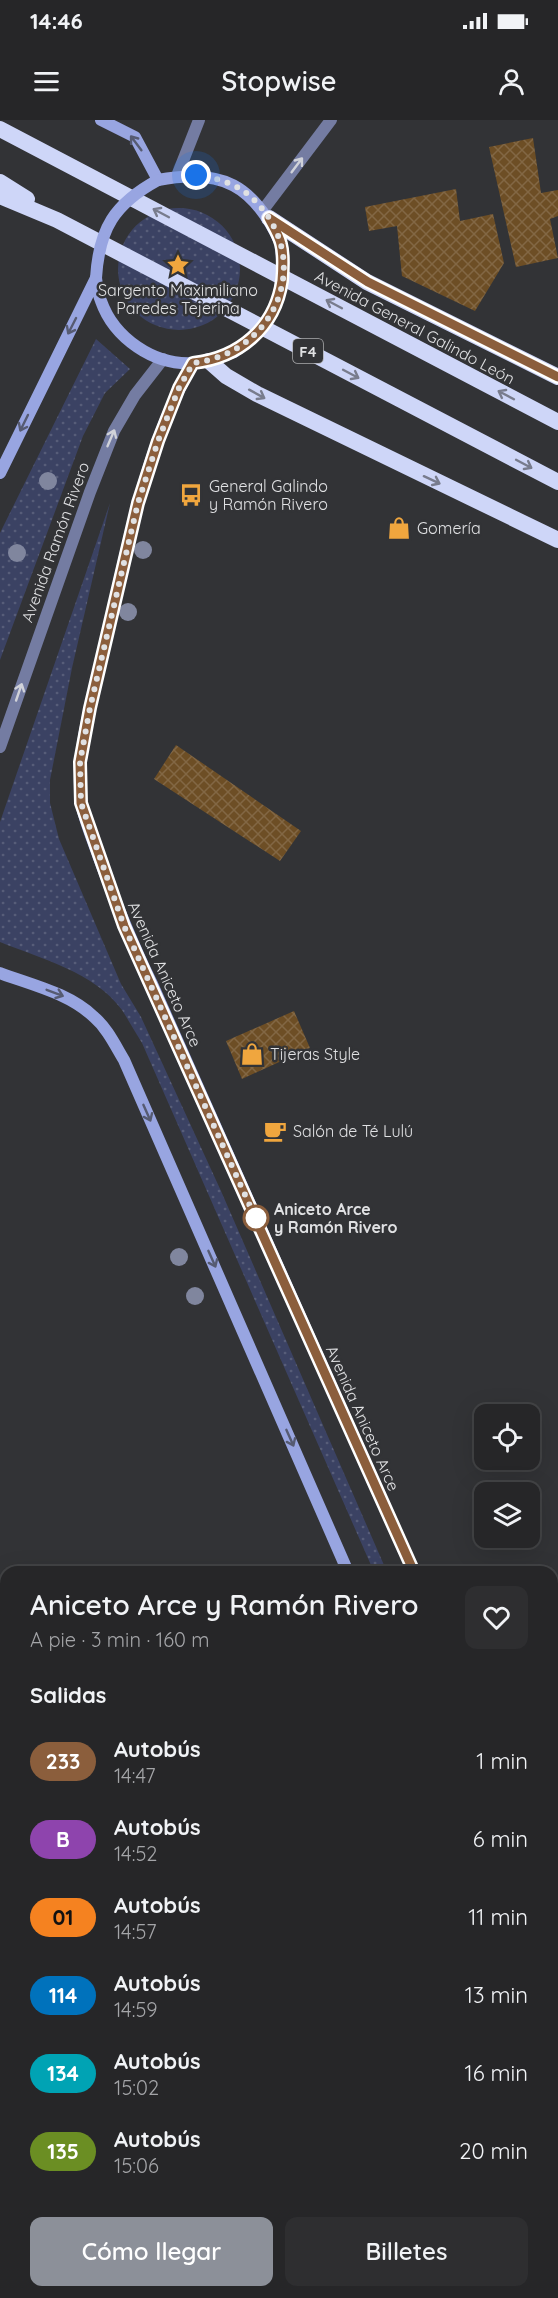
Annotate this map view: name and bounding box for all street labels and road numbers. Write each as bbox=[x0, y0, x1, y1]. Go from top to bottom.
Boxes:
street label: Avenida General Galindo León bbox=[312, 266, 518, 388]
road number: F4 bbox=[293, 339, 323, 363]
street label: Avenida Ramón Rivero bbox=[17, 459, 93, 625]
street label: Avenida Aniceto Arce bbox=[124, 898, 206, 1050]
street label: Avenida Aniceto Arce bbox=[322, 1342, 404, 1494]

